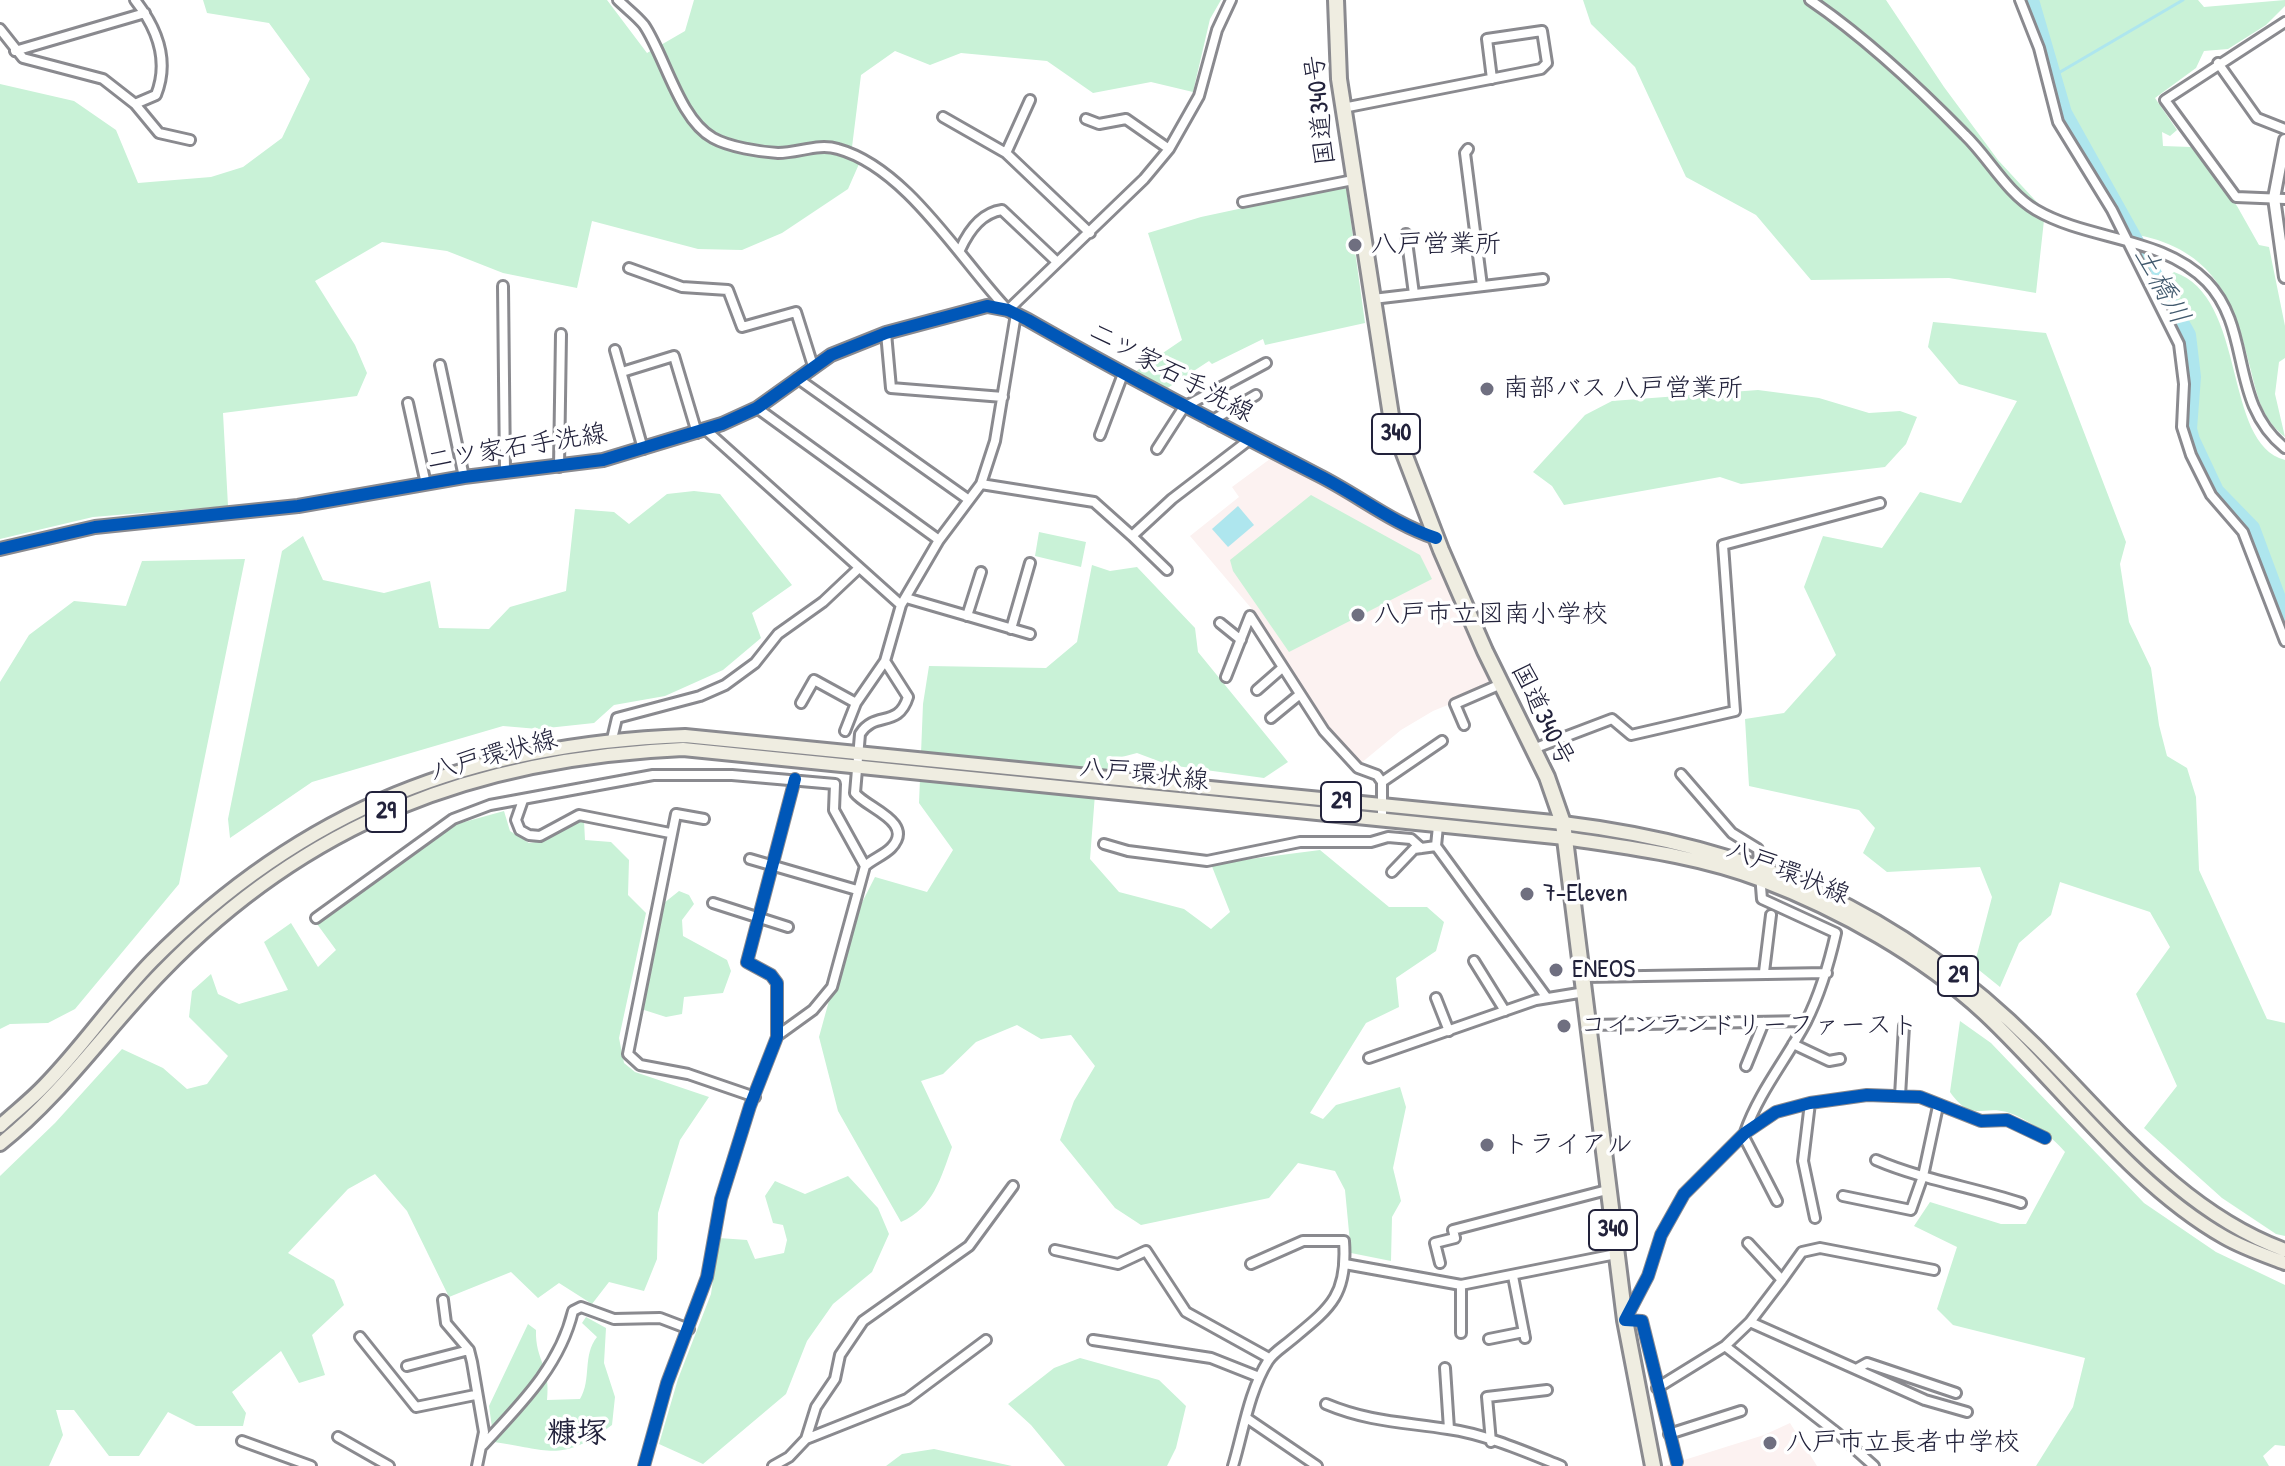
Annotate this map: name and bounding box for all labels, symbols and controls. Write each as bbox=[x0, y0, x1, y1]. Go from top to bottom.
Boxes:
street label: 国道340号 bbox=[1300, 53, 1342, 167]
place label: 八戸営業所 bbox=[1371, 229, 1501, 261]
marker: 八戸営業所 bbox=[1346, 236, 1364, 254]
water label: 土橋川 bbox=[2126, 241, 2196, 331]
street label: 二ツ家石手洗線 bbox=[1083, 317, 1259, 429]
place label: 南部バス 八戸営業所 bbox=[1503, 373, 1743, 405]
marker: 南部バス 八戸営業所 bbox=[1478, 380, 1496, 398]
road number: 340 bbox=[1372, 414, 1420, 454]
street label: 二ツ家石手洗線 bbox=[425, 418, 609, 478]
place label: 八戸市立図南小学校 bbox=[1374, 599, 1608, 631]
marker: 八戸市立図南小学校 bbox=[1349, 606, 1367, 624]
street label: 国道340号 bbox=[1504, 658, 1580, 772]
street label: 八戸環状線 bbox=[427, 724, 561, 788]
street label: 八戸環状線 bbox=[1078, 753, 1210, 797]
road number: 29 bbox=[1321, 782, 1361, 822]
road number: 29 bbox=[366, 792, 406, 832]
street label: 八戸環状線 bbox=[1722, 834, 1854, 912]
place label: 7-Eleven bbox=[1543, 878, 1628, 910]
marker: 7-Eleven bbox=[1518, 885, 1536, 903]
place label: ENEOS bbox=[1572, 954, 1635, 986]
road number: 29 bbox=[1938, 956, 1978, 996]
marker: ENEOS bbox=[1547, 961, 1565, 979]
place label: コインランドリーファースト bbox=[1580, 1010, 1918, 1042]
marker: コインランドリーファースト bbox=[1555, 1017, 1573, 1035]
place label: トライアル bbox=[1503, 1129, 1633, 1161]
marker: トライアル bbox=[1478, 1136, 1496, 1154]
road number: 340 bbox=[1589, 1210, 1637, 1250]
district label: 糠塚 bbox=[547, 1416, 607, 1452]
place label: 八戸市立長者中学校 bbox=[1786, 1427, 2020, 1459]
marker: 八戸市立長者中学校 bbox=[1761, 1434, 1779, 1452]

